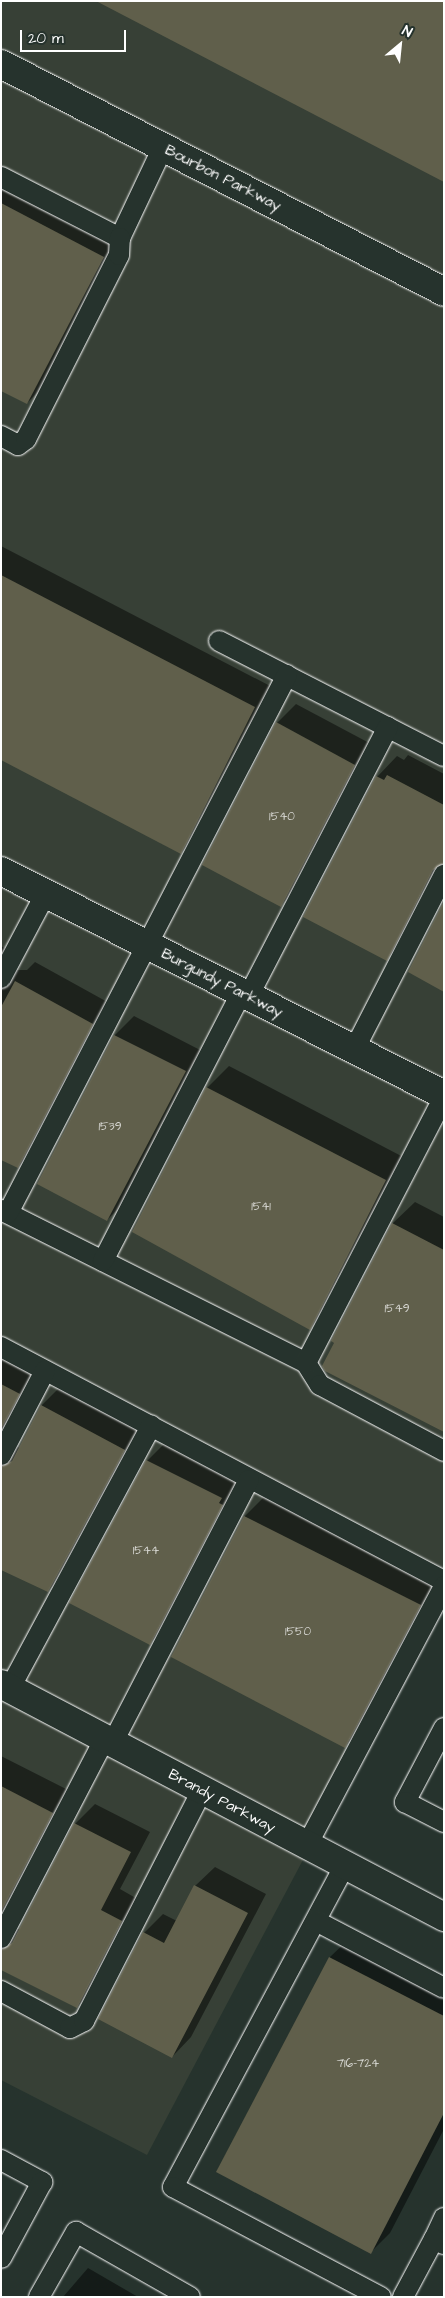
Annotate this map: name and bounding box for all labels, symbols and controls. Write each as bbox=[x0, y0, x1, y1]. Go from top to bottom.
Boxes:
scale bar bbox=[22, 20, 129, 52]
north arrow bbox=[375, 20, 425, 70]
text: N bbox=[398, 21, 416, 43]
text: 20 m bbox=[28, 28, 64, 49]
street label: Bourbon Parkway bbox=[162, 141, 284, 215]
house number: 1540 bbox=[269, 810, 295, 824]
street label: Burgundy Parkway bbox=[158, 945, 286, 1021]
house number: 1539 bbox=[99, 1120, 121, 1134]
house number: 1541 bbox=[251, 1200, 271, 1214]
house number: 1549 bbox=[384, 1302, 410, 1316]
house number: 1544 bbox=[133, 1544, 159, 1558]
house number: 1550 bbox=[285, 1625, 311, 1639]
street label: Brandy Parkway bbox=[165, 1765, 279, 1837]
house number: 716-724 bbox=[337, 2057, 379, 2071]

